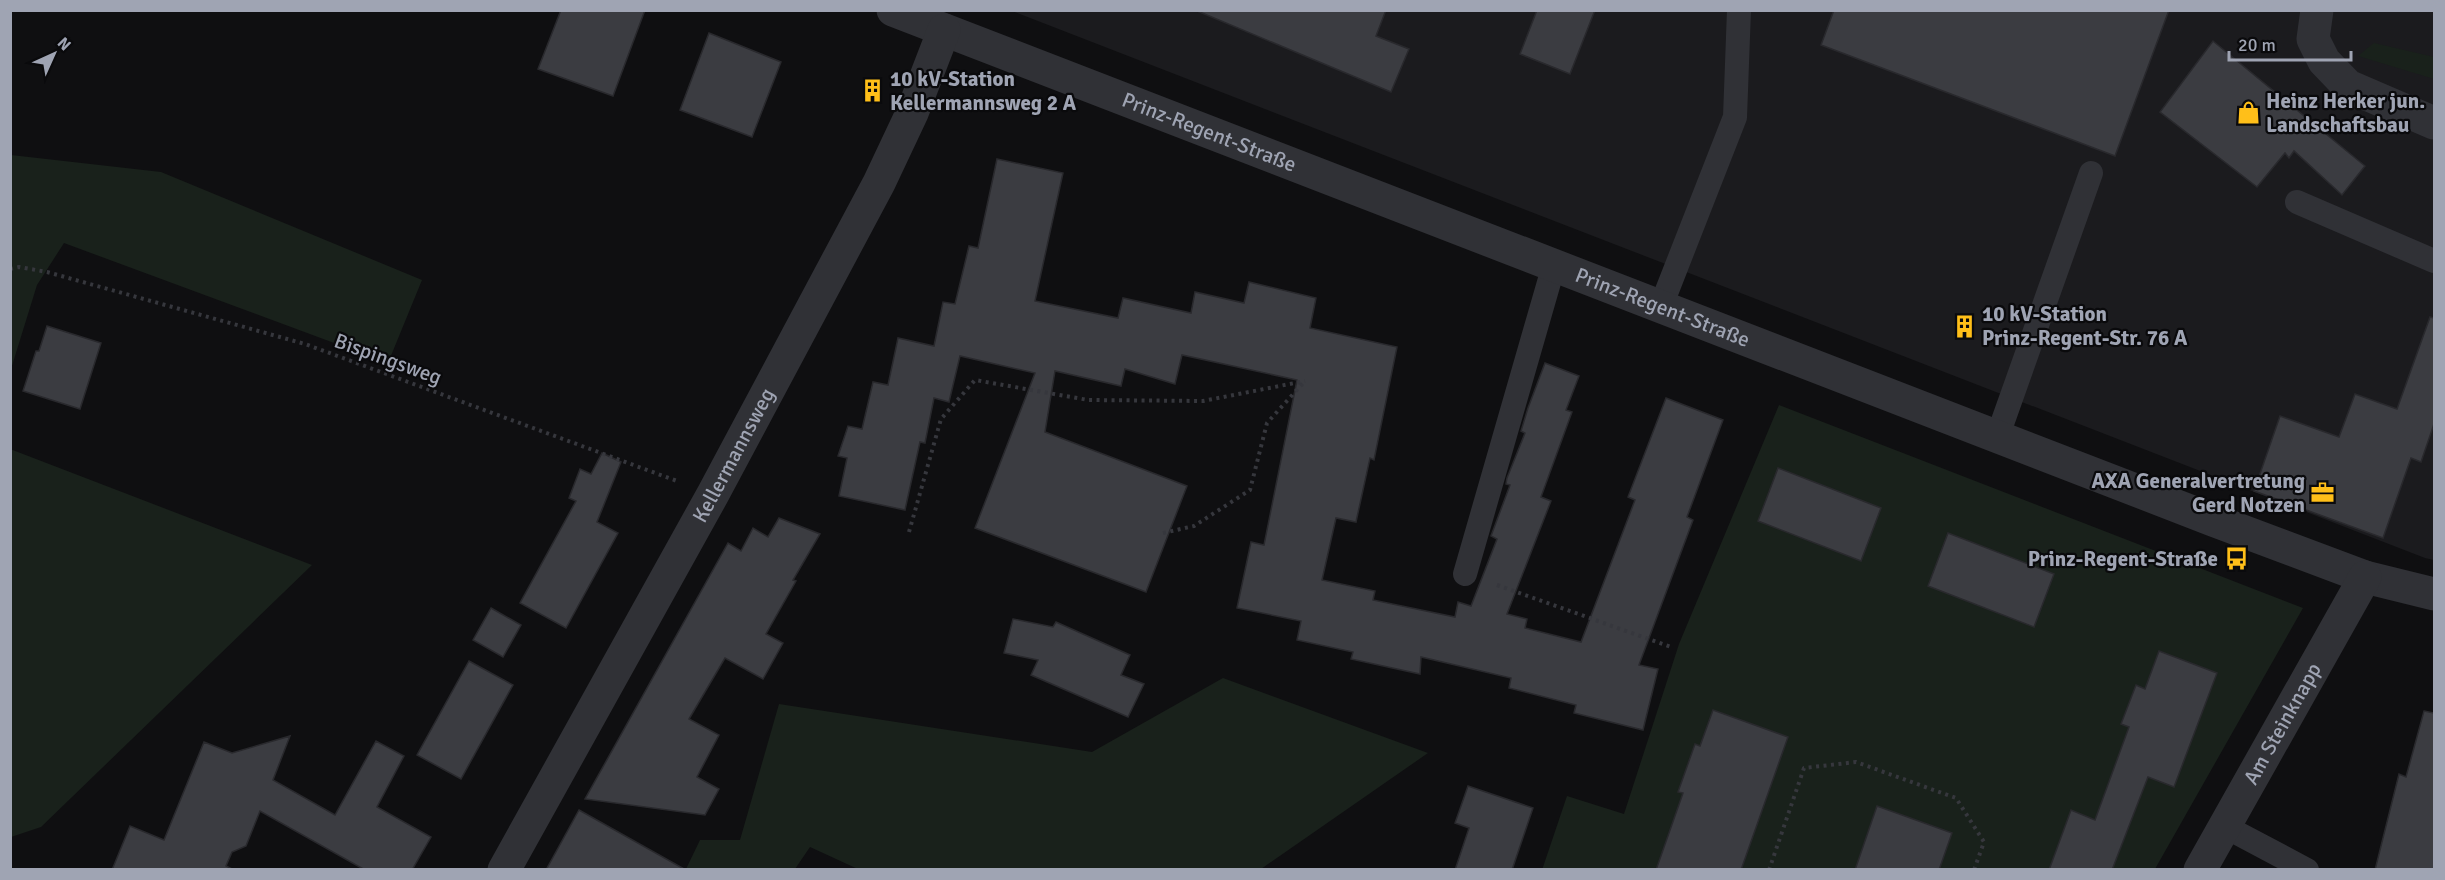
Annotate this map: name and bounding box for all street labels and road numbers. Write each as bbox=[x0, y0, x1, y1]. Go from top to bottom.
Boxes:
street label: Prinz-Regent-Straße bbox=[1118, 87, 1300, 178]
street label: Prinz-Regent-Straße bbox=[1572, 262, 1753, 353]
street label: Bispingsweg bbox=[331, 328, 445, 390]
street label: Kellermannsweg bbox=[687, 384, 780, 527]
street label: Am Steinknapp bbox=[2238, 658, 2327, 789]

